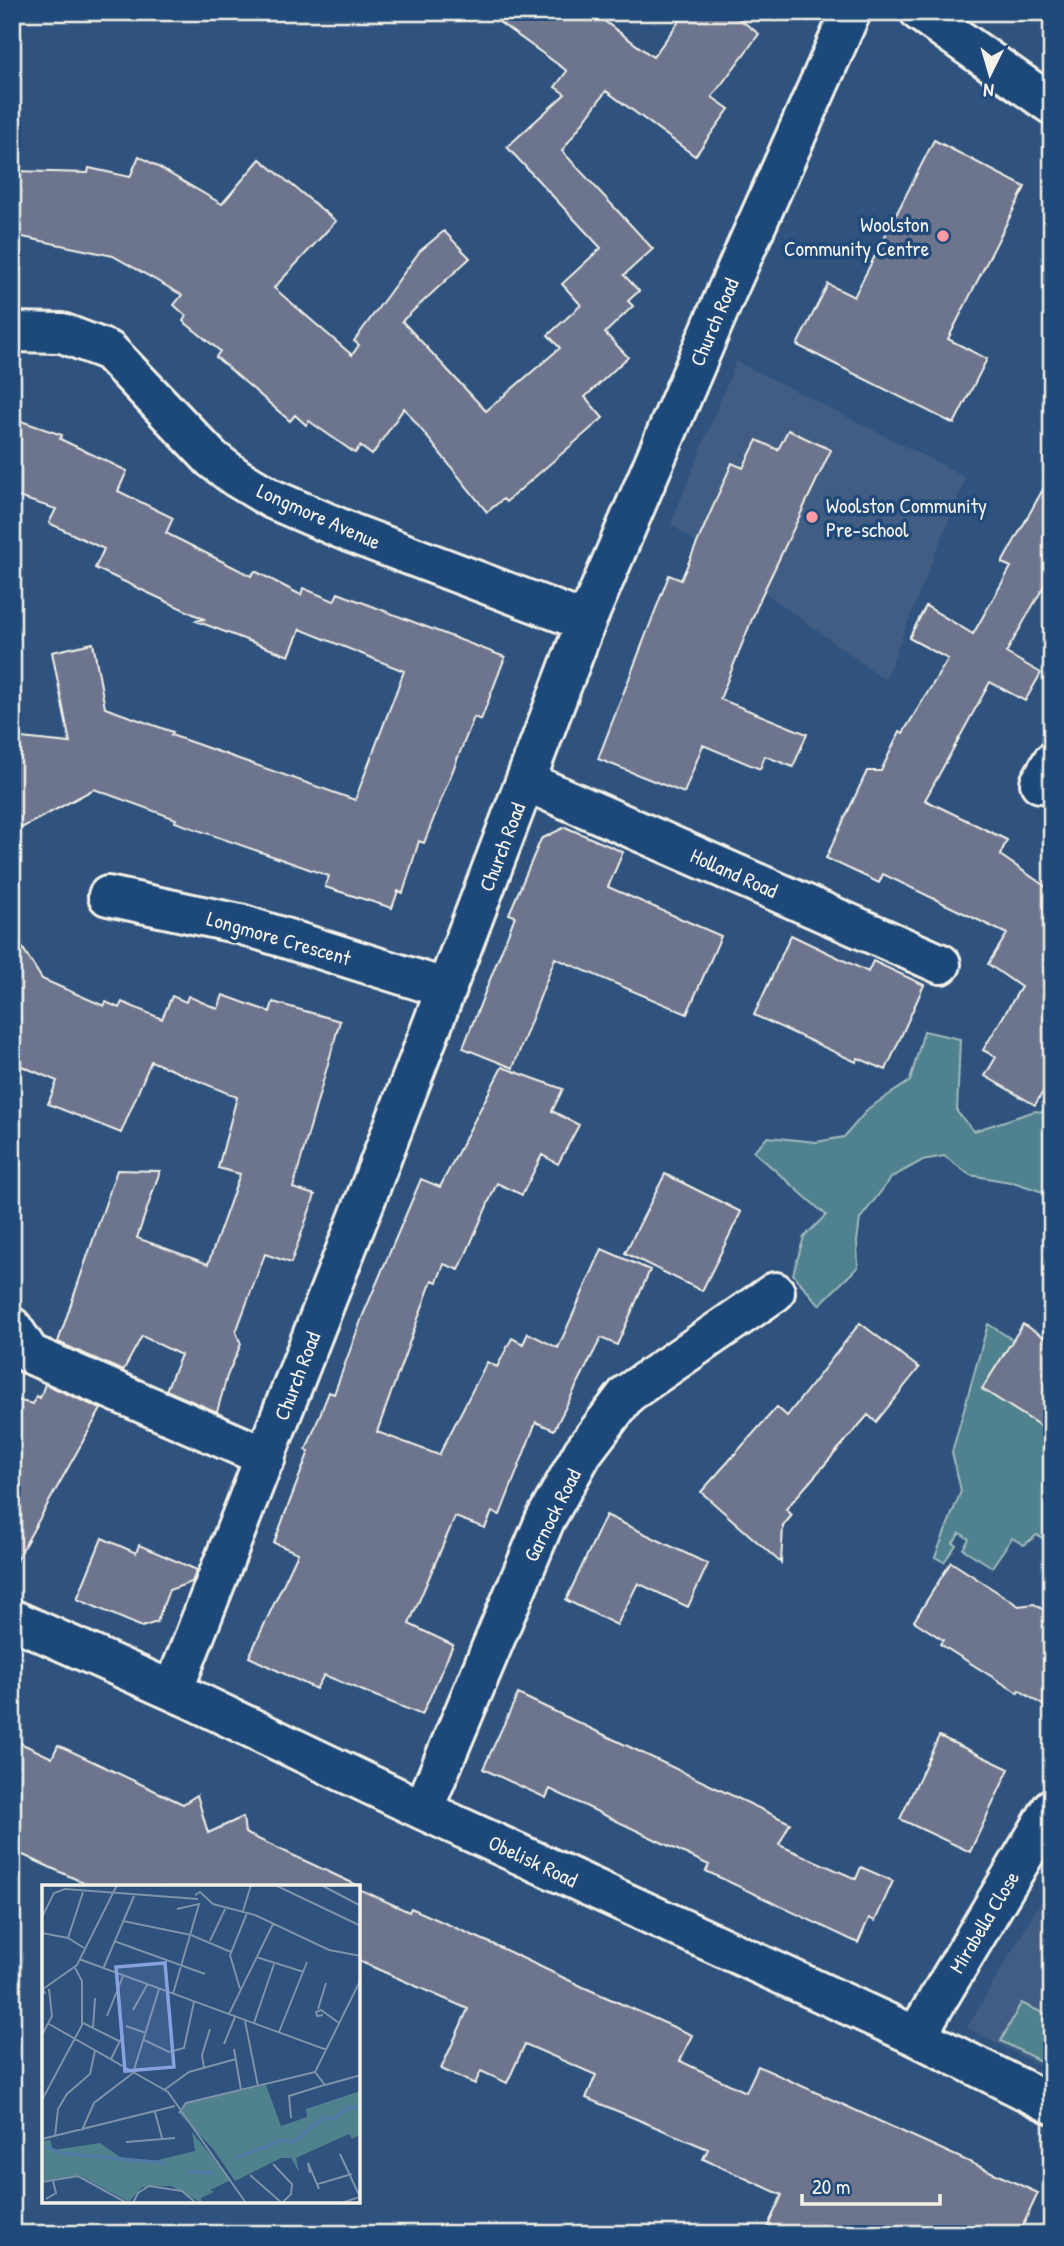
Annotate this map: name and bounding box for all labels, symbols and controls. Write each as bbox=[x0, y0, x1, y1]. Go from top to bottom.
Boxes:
north arrow bbox=[956, 38, 1026, 108]
text: N bbox=[982, 78, 995, 104]
place label: Woolston Community Centre bbox=[784, 210, 929, 263]
marker: Woolston Community Centre bbox=[935, 228, 951, 244]
street label: Church Road bbox=[682, 274, 746, 370]
street label: Longmore Avenue bbox=[253, 476, 385, 556]
place label: Woolston Community Pre-school bbox=[826, 491, 987, 544]
marker: Woolston Community Pre-school bbox=[804, 509, 820, 525]
street label: Church Road bbox=[472, 798, 532, 896]
street label: Holland Road bbox=[686, 841, 782, 905]
street label: Longmore Crescent bbox=[204, 904, 355, 973]
street label: Church Road bbox=[267, 1327, 327, 1425]
street label: Garnock Road bbox=[516, 1464, 588, 1566]
street label: Obelisk Road bbox=[484, 1828, 582, 1894]
street label: Mirabella Close bbox=[942, 1865, 1026, 1979]
inset map bbox=[42, 1885, 360, 2204]
scale bar bbox=[802, 2162, 940, 2206]
text: 20 m bbox=[812, 2172, 850, 2201]

